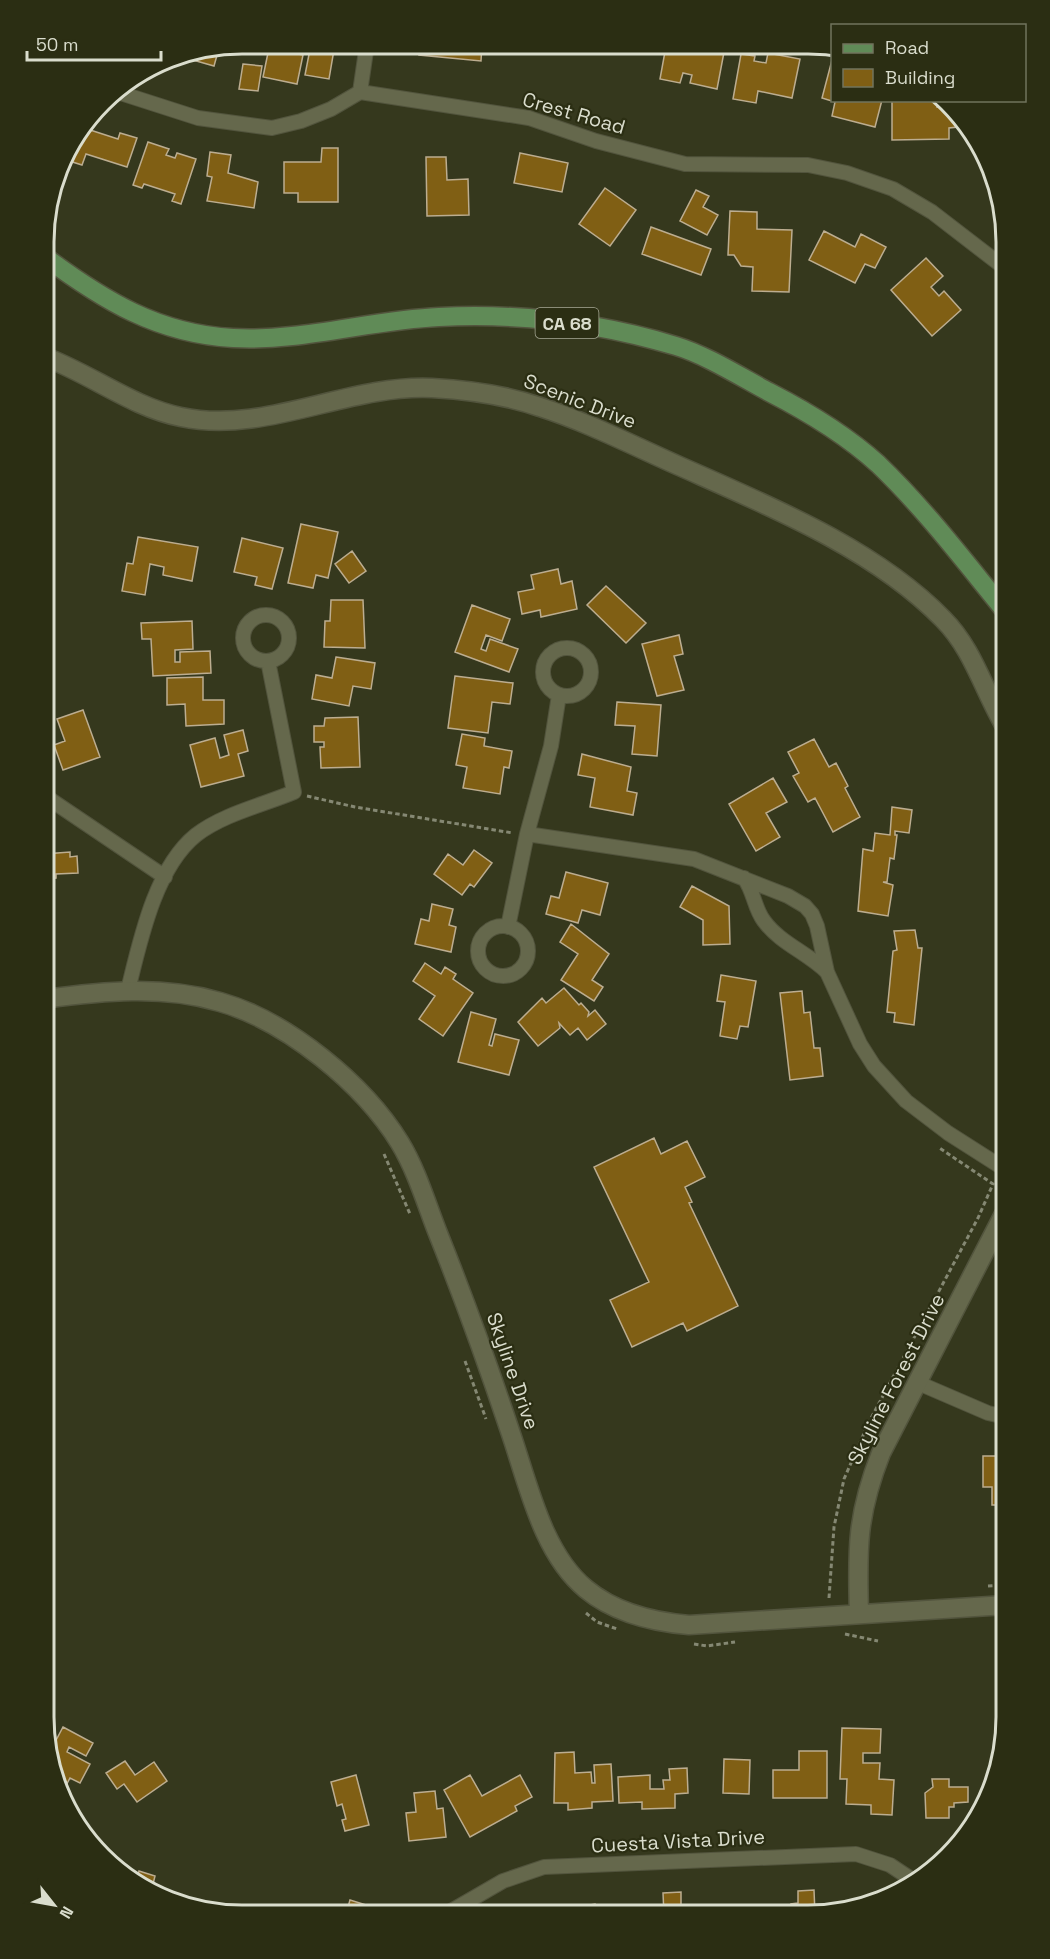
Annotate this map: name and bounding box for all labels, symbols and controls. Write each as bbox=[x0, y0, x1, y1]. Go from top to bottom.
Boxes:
scale bar bbox=[27, 24, 160, 62]
legend bbox=[831, 24, 1026, 102]
text: 50 m bbox=[36, 33, 78, 56]
text: Road bbox=[885, 36, 929, 59]
text: Building bbox=[885, 66, 955, 89]
street label: Crest Road bbox=[520, 86, 628, 140]
road number: CA 68 bbox=[536, 308, 598, 338]
street label: Scenic Drive bbox=[520, 368, 640, 434]
street label: Skyline Forest Drive bbox=[842, 1289, 950, 1469]
street label: Skyline Drive bbox=[481, 1309, 545, 1433]
street label: Cuesta Vista Drive bbox=[590, 1823, 766, 1859]
north arrow bbox=[24, 1875, 84, 1935]
text: N bbox=[55, 1902, 78, 1922]

